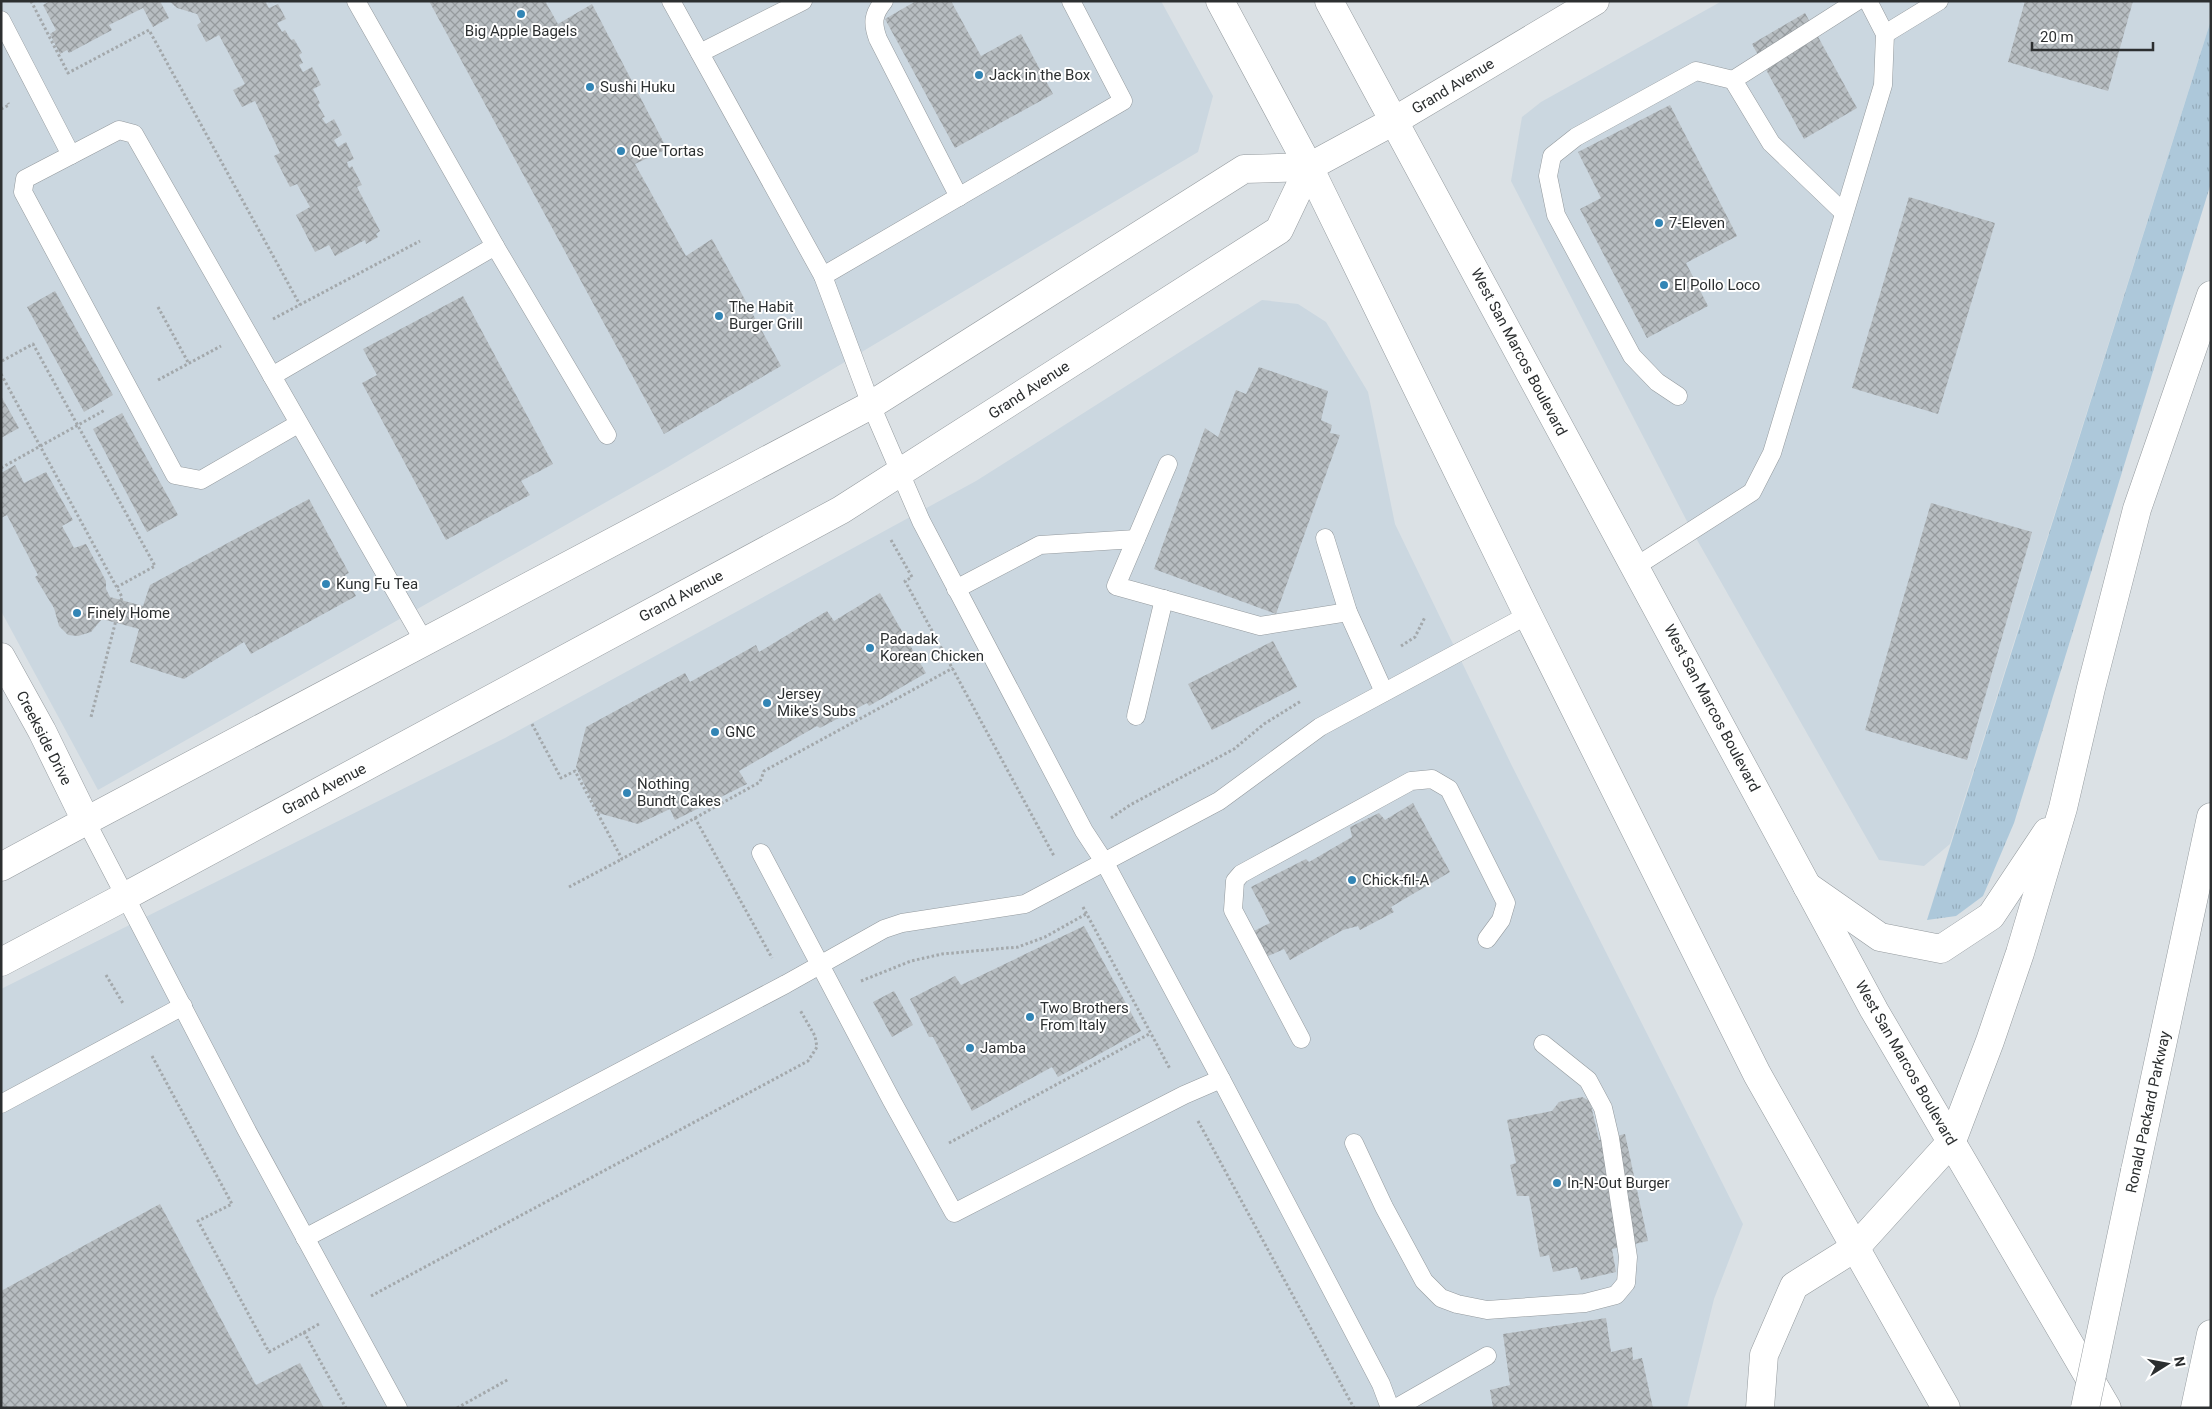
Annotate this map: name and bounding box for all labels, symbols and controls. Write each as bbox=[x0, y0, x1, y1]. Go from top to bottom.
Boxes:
marker: Big Apple Bagels bbox=[515, 8, 527, 20]
scale bar bbox=[2032, 20, 2153, 52]
place label: Big Apple Bagels bbox=[465, 22, 577, 40]
text: 20 m bbox=[2040, 28, 2074, 46]
street label: Grand Avenue bbox=[1409, 54, 1497, 118]
place label: Jack in the Box bbox=[989, 66, 1091, 84]
marker: Jack in the Box bbox=[973, 69, 985, 81]
place label: Sushi Huku bbox=[600, 78, 675, 96]
marker: Sushi Huku bbox=[584, 81, 596, 93]
place label: Que Tortas bbox=[631, 142, 704, 160]
marker: Que Tortas bbox=[615, 145, 627, 157]
place label: 7-Eleven bbox=[1669, 214, 1725, 232]
marker: 7-Eleven bbox=[1653, 217, 1665, 229]
street label: West San Marcos Boulevard bbox=[1467, 265, 1571, 439]
place label: El Pollo Loco bbox=[1674, 276, 1760, 294]
marker: El Pollo Loco bbox=[1658, 279, 1670, 291]
place label: The Habit Burger Grill bbox=[729, 298, 803, 333]
marker: The Habit Burger Grill bbox=[713, 310, 725, 322]
street label: Grand Avenue bbox=[985, 357, 1073, 423]
street label: Grand Avenue bbox=[636, 566, 726, 626]
place label: Kung Fu Tea bbox=[336, 575, 418, 593]
marker: Kung Fu Tea bbox=[320, 578, 332, 590]
place label: Finely Home bbox=[87, 604, 170, 622]
marker: Finely Home bbox=[71, 607, 83, 619]
street label: West San Marcos Boulevard bbox=[1660, 621, 1764, 795]
place label: Padadak Korean Chicken bbox=[880, 630, 984, 665]
marker: Padadak Korean Chicken bbox=[864, 642, 876, 654]
place label: Jersey Mike's Subs bbox=[777, 685, 856, 720]
street label: Creekside Drive bbox=[12, 688, 76, 788]
marker: Jersey Mike's Subs bbox=[761, 697, 773, 709]
place label: GNC bbox=[725, 723, 756, 741]
marker: GNC bbox=[709, 726, 721, 738]
street label: Grand Avenue bbox=[279, 759, 369, 819]
place label: Nothing Bundt Cakes bbox=[637, 775, 721, 810]
marker: Nothing Bundt Cakes bbox=[621, 787, 633, 799]
place label: Chick-fil-A bbox=[1362, 871, 1429, 889]
marker: Chick-fil-A bbox=[1346, 874, 1358, 886]
street label: West San Marcos Boulevard bbox=[1851, 978, 1961, 1148]
place label: Two Brothers From Italy bbox=[1040, 999, 1129, 1034]
marker: Two Brothers From Italy bbox=[1024, 1011, 1036, 1023]
street label: Ronald Packard Parkway bbox=[2122, 1029, 2174, 1195]
place label: Jamba bbox=[980, 1039, 1026, 1057]
marker: Jamba bbox=[964, 1042, 976, 1054]
place label: In-N-Out Burger bbox=[1567, 1174, 1670, 1192]
marker: In-N-Out Burger bbox=[1551, 1177, 1563, 1189]
north arrow bbox=[2142, 1339, 2192, 1389]
text: N bbox=[2171, 1355, 2189, 1368]

